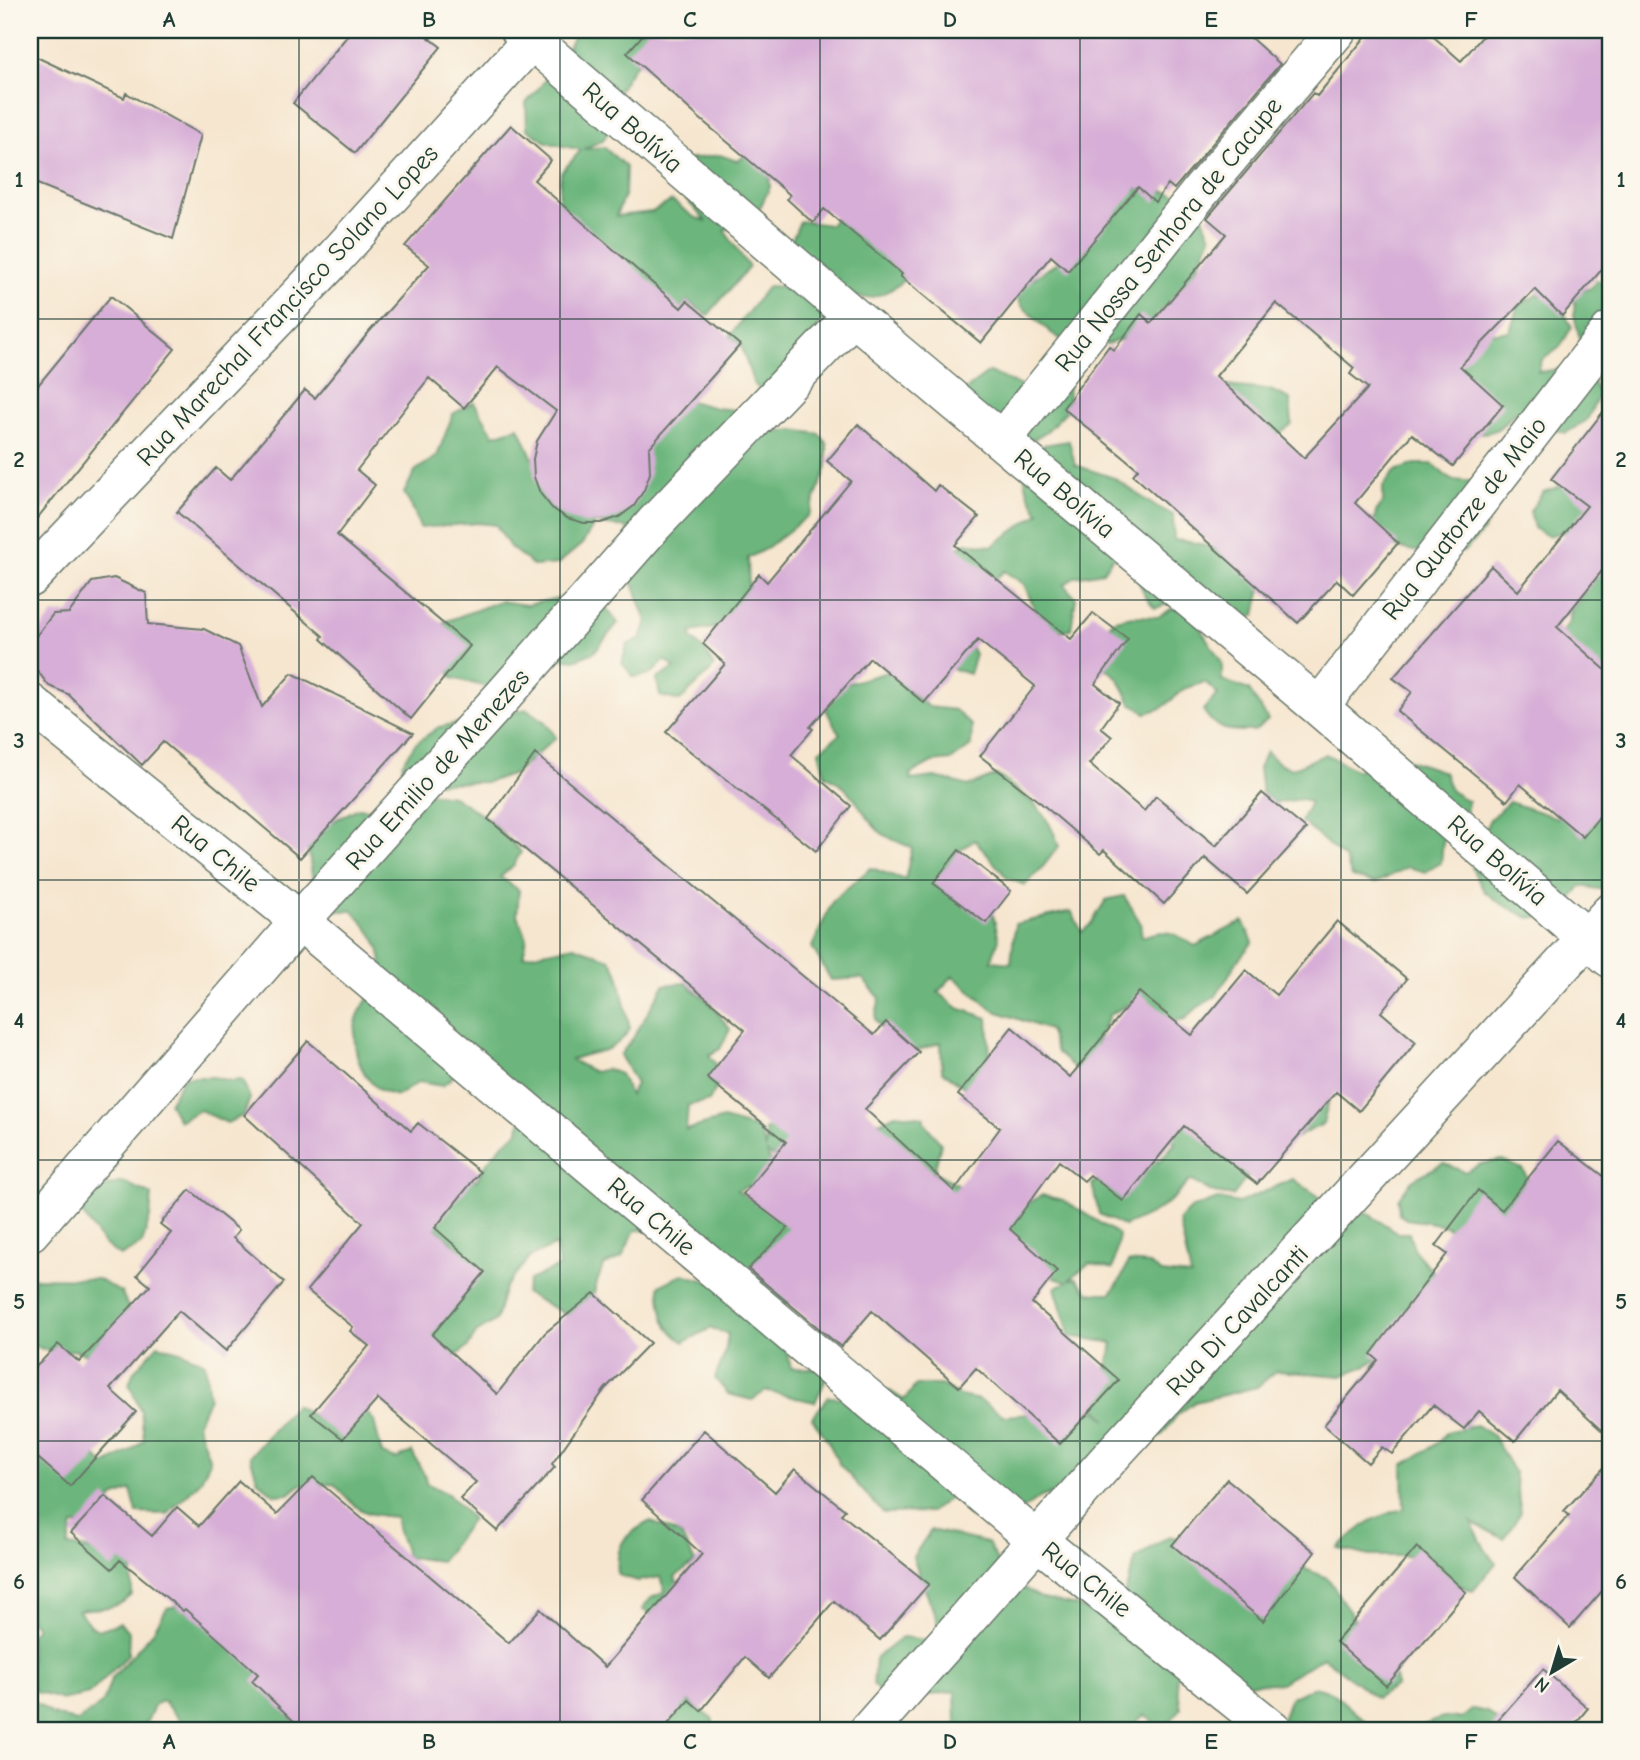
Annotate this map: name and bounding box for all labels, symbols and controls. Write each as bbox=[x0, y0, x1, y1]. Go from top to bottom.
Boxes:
text: A bbox=[163, 6, 176, 33]
text: B bbox=[422, 6, 436, 33]
text: C bbox=[683, 6, 697, 33]
text: D bbox=[943, 6, 957, 33]
text: E bbox=[1204, 6, 1218, 33]
text: F bbox=[1464, 6, 1478, 33]
street label: Rua Bolívia bbox=[576, 76, 688, 179]
street label: Rua Nossa Senhora de Cacupe bbox=[1049, 91, 1289, 378]
street label: Rua Marechal Francisco Solano Lopes bbox=[131, 139, 445, 472]
text: 1 bbox=[14, 166, 24, 193]
text: 1 bbox=[1616, 166, 1626, 193]
street label: Rua Quatorze de Maio bbox=[1376, 411, 1553, 626]
street label: Rua Bolívia bbox=[1008, 443, 1121, 545]
text: 2 bbox=[13, 446, 25, 473]
text: 2 bbox=[1615, 446, 1627, 473]
street label: Rua Emilio de Menezes bbox=[340, 663, 536, 876]
text: 3 bbox=[13, 727, 25, 754]
text: 3 bbox=[1615, 727, 1627, 754]
street label: Rua Chile bbox=[165, 809, 266, 899]
street label: Rua Bolívia bbox=[1441, 809, 1553, 912]
text: 4 bbox=[14, 1007, 25, 1034]
text: 4 bbox=[1616, 1007, 1627, 1034]
street label: Rua Chile bbox=[601, 1171, 701, 1262]
street label: Rua Di Cavalcanti bbox=[1160, 1239, 1315, 1402]
text: 5 bbox=[13, 1288, 25, 1315]
text: 5 bbox=[1615, 1288, 1627, 1315]
street label: Rua Chile bbox=[1036, 1536, 1137, 1624]
text: 6 bbox=[13, 1568, 25, 1595]
text: 6 bbox=[1615, 1568, 1627, 1595]
north arrow bbox=[1518, 1638, 1588, 1708]
text: N bbox=[1530, 1672, 1554, 1697]
text: A bbox=[163, 1728, 176, 1755]
text: B bbox=[422, 1728, 436, 1755]
text: C bbox=[683, 1728, 697, 1755]
text: D bbox=[943, 1728, 957, 1755]
text: E bbox=[1204, 1728, 1218, 1755]
text: F bbox=[1464, 1728, 1478, 1755]

